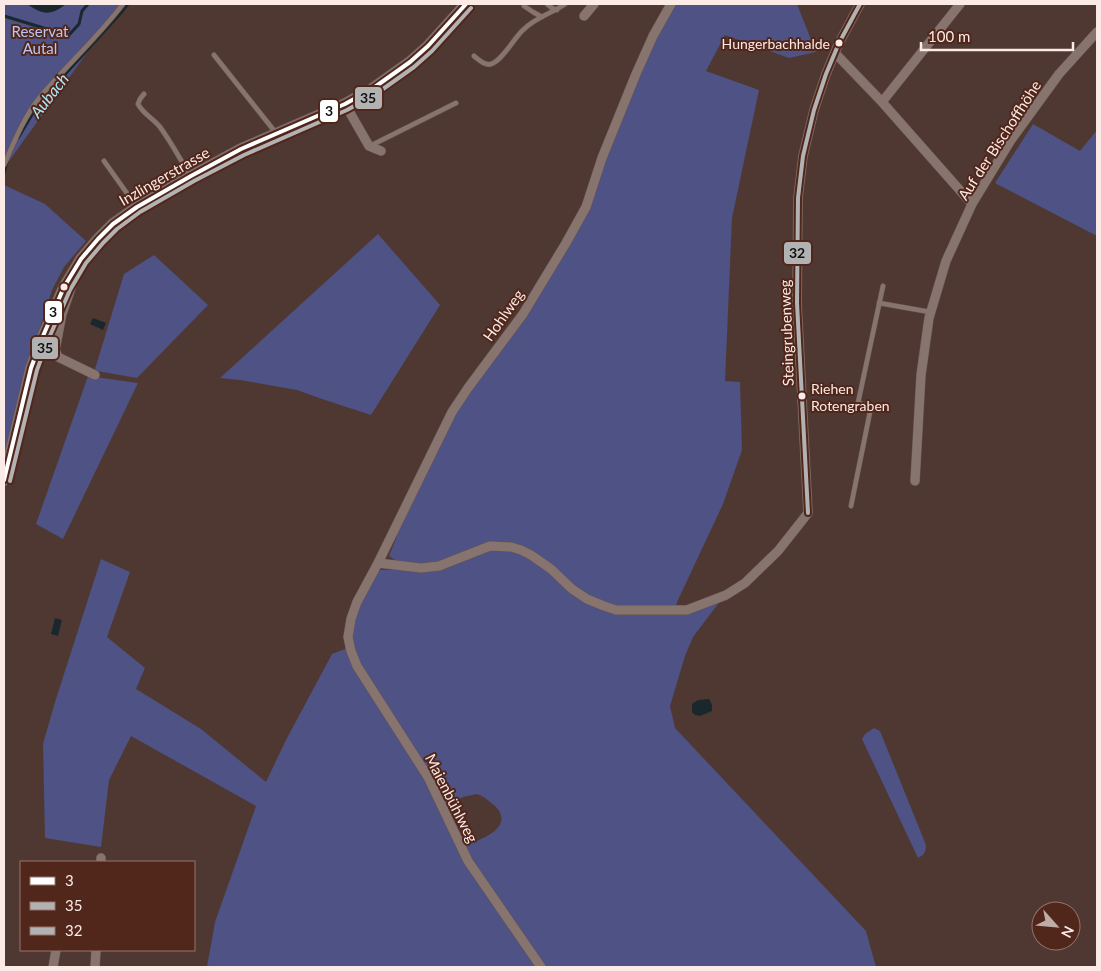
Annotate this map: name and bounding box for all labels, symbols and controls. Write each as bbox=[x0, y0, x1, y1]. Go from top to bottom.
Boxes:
scale bar bbox=[921, 20, 1074, 52]
park label: Reservat Autal bbox=[11, 22, 69, 57]
text: 100 m bbox=[928, 27, 970, 45]
place label: Hungerbachhalde bbox=[722, 35, 830, 52]
marker: Hungerbachhalde bbox=[834, 38, 844, 48]
water label: Aubach bbox=[25, 69, 72, 122]
street label: Auf der Bischoffhöhe bbox=[954, 77, 1044, 203]
line badge: 35 bbox=[354, 86, 383, 110]
text: 35 bbox=[360, 89, 376, 106]
line badge: 3 bbox=[319, 99, 339, 123]
text: 3 bbox=[325, 102, 333, 119]
street label: Inzlingerstrasse bbox=[116, 143, 212, 209]
line badge: 32 bbox=[783, 241, 812, 265]
text: 32 bbox=[789, 244, 805, 261]
street label: Steingrubenweg bbox=[775, 279, 797, 387]
unlabelled marker bbox=[59, 282, 69, 292]
street label: Hohlweg bbox=[479, 286, 527, 344]
line badge: 3 bbox=[44, 300, 63, 324]
text: 3 bbox=[49, 303, 57, 320]
line badge: 35 bbox=[31, 336, 59, 360]
text: 35 bbox=[37, 339, 53, 356]
place label: Riehen Rotengraben bbox=[811, 380, 890, 414]
marker: Riehen Rotengraben bbox=[797, 391, 807, 401]
street label: Maienbühlweg bbox=[422, 751, 482, 846]
legend bbox=[20, 861, 195, 951]
text: 3 bbox=[65, 871, 74, 889]
text: 35 bbox=[65, 896, 82, 914]
north arrow bbox=[1031, 901, 1081, 951]
text: 32 bbox=[65, 921, 82, 939]
text: N bbox=[1058, 923, 1078, 941]

